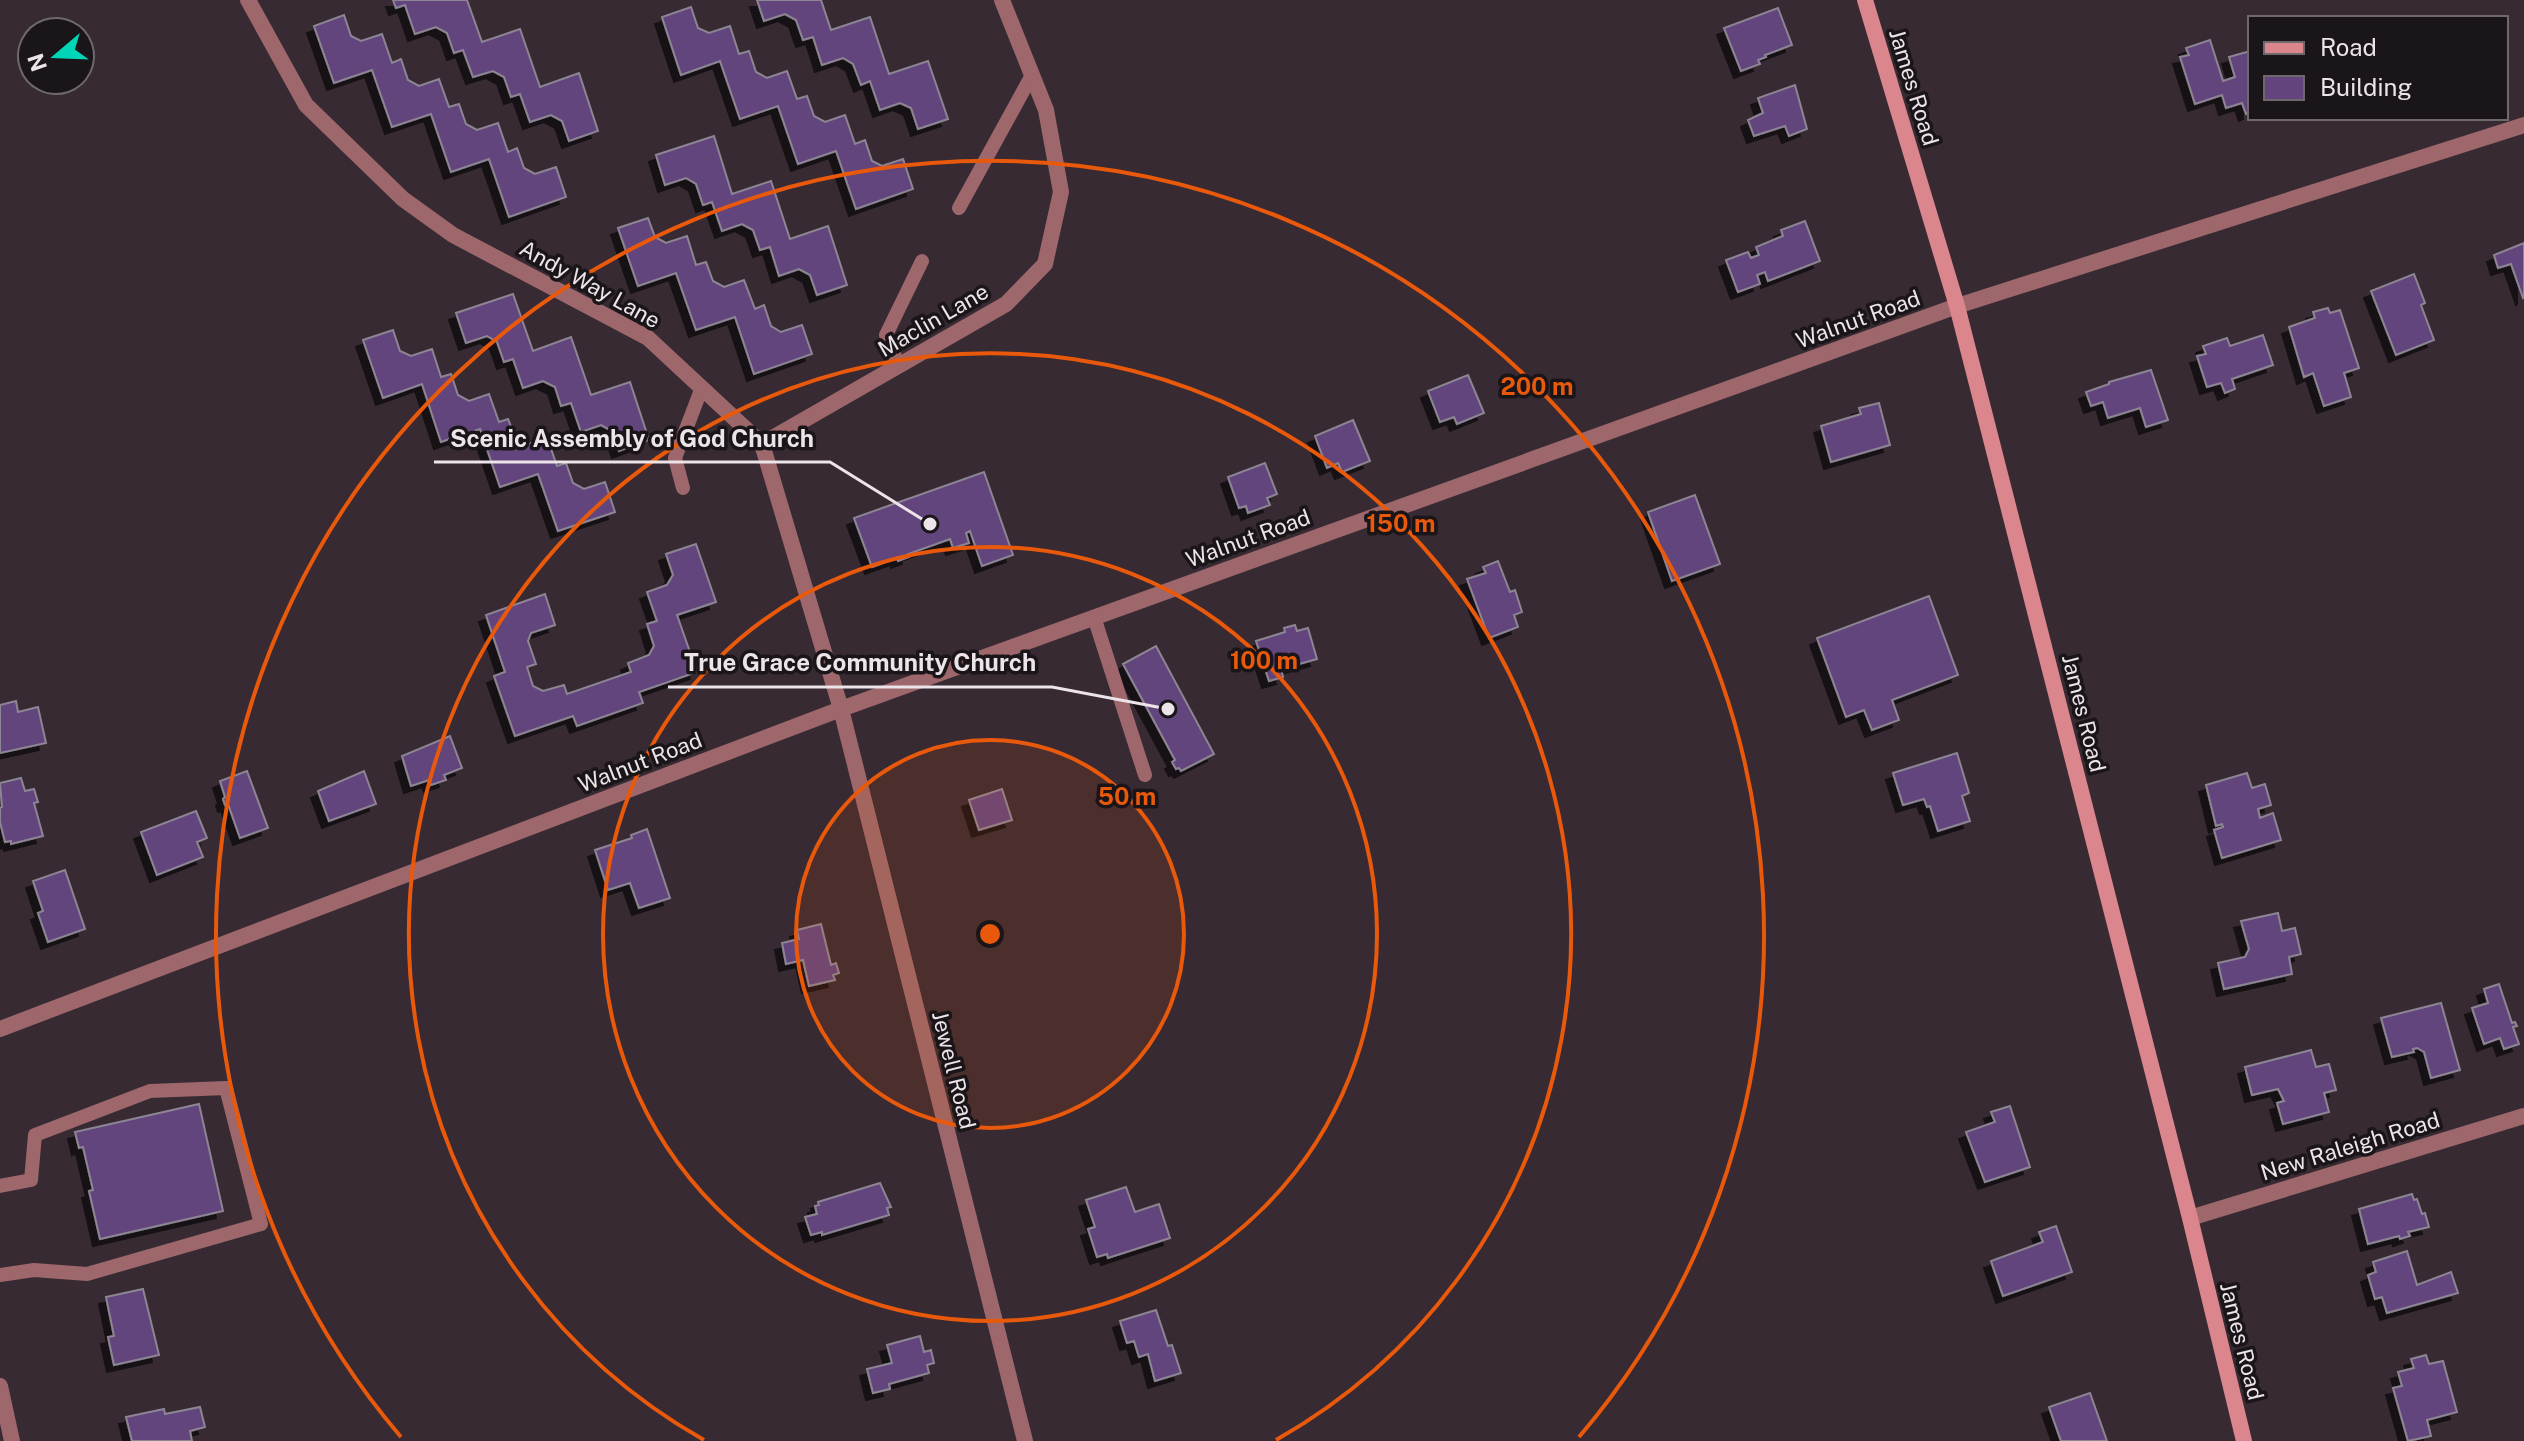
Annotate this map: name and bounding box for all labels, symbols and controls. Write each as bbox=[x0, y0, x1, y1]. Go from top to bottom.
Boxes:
north arrow bbox=[16, 16, 96, 96]
legend bbox=[2248, 16, 2508, 120]
street label: James Road bbox=[1884, 26, 1944, 148]
text: Road bbox=[2320, 33, 2377, 61]
text: N bbox=[22, 50, 52, 75]
text: Building bbox=[2320, 73, 2412, 101]
street label: Andy Way Lane bbox=[515, 235, 665, 333]
street label: Maclin Lane bbox=[873, 278, 993, 362]
street label: Walnut Road bbox=[1792, 285, 1924, 353]
text: 200 m bbox=[1500, 372, 1574, 400]
callout: Scenic Assembly of God Church bbox=[434, 414, 830, 462]
text: Scenic Assembly of God Church bbox=[450, 424, 814, 452]
street label: Walnut Road bbox=[1182, 504, 1314, 572]
text: 150 m bbox=[1367, 509, 1435, 537]
callout: True Grace Community Church bbox=[668, 639, 1052, 687]
text: 100 m bbox=[1230, 646, 1298, 674]
text: True Grace Community Church bbox=[684, 648, 1036, 676]
street label: James Road bbox=[2057, 651, 2111, 775]
street label: Walnut Road bbox=[575, 727, 705, 797]
text: 50 m bbox=[1098, 782, 1156, 810]
centre of rings bbox=[976, 920, 1004, 948]
street label: Jewell Road bbox=[927, 1008, 981, 1132]
street label: New Raleigh Road bbox=[2257, 1106, 2443, 1186]
street label: James Road bbox=[2215, 1279, 2269, 1403]

